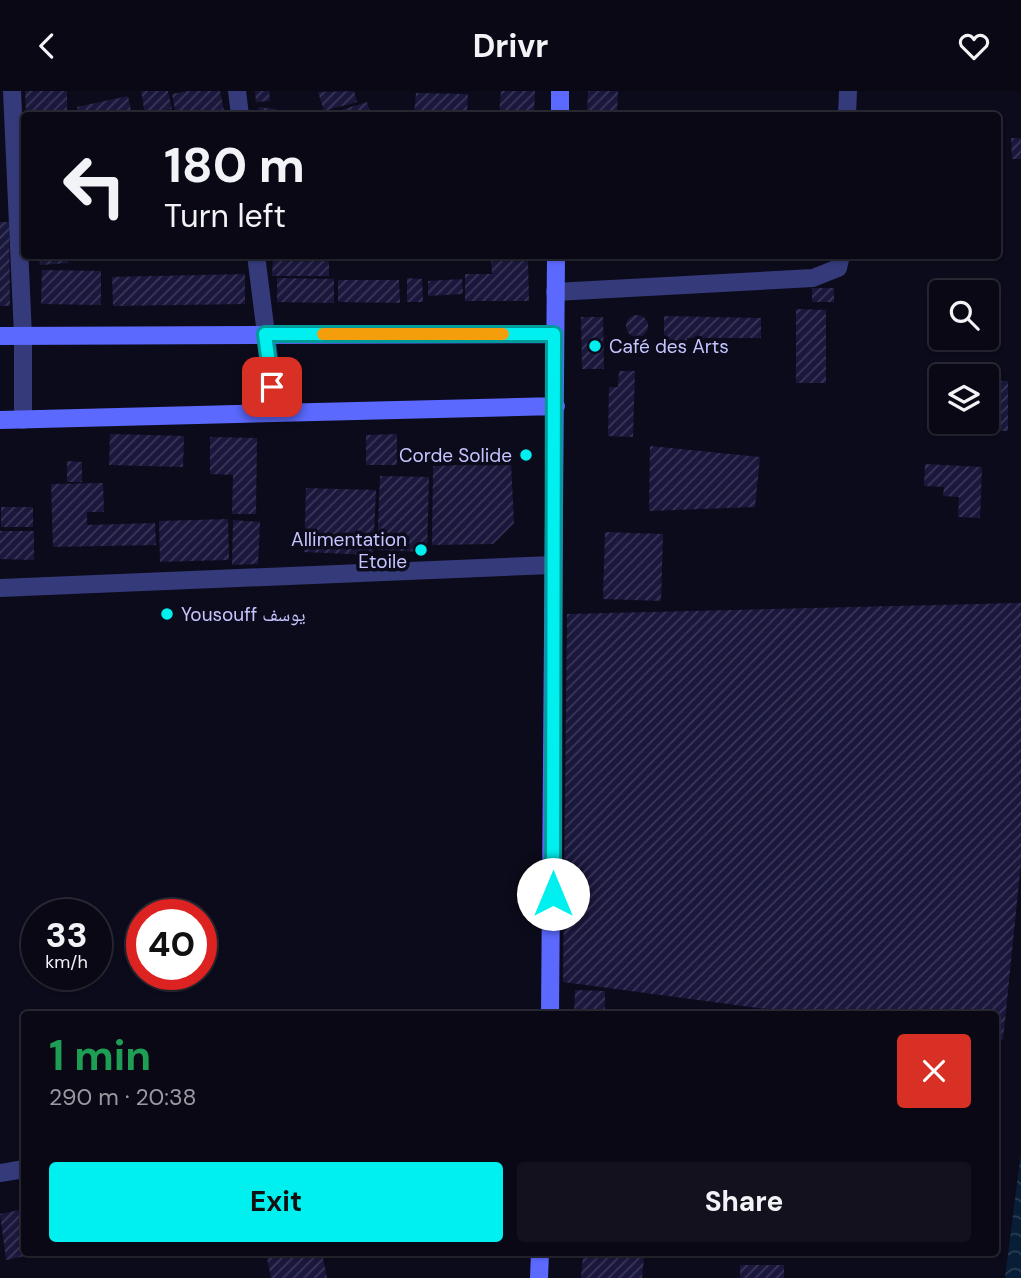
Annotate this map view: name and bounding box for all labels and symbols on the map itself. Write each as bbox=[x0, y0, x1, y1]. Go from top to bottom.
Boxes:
place label: Café des Arts bbox=[609, 334, 729, 359]
marker: Café des Arts bbox=[587, 338, 603, 354]
pin bbox=[242, 357, 302, 417]
place label: Corde Solide bbox=[399, 443, 512, 468]
marker: Corde Solide bbox=[518, 447, 534, 463]
place label: Allimentation Etoile bbox=[291, 527, 407, 574]
marker: Allimentation Etoile bbox=[413, 542, 429, 558]
place label: Yousouff يوسف bbox=[181, 602, 306, 627]
marker: Yousouff يوسف bbox=[159, 606, 175, 622]
position arrow bbox=[516, 857, 590, 931]
speed limit sign: 40 bbox=[126, 899, 217, 990]

